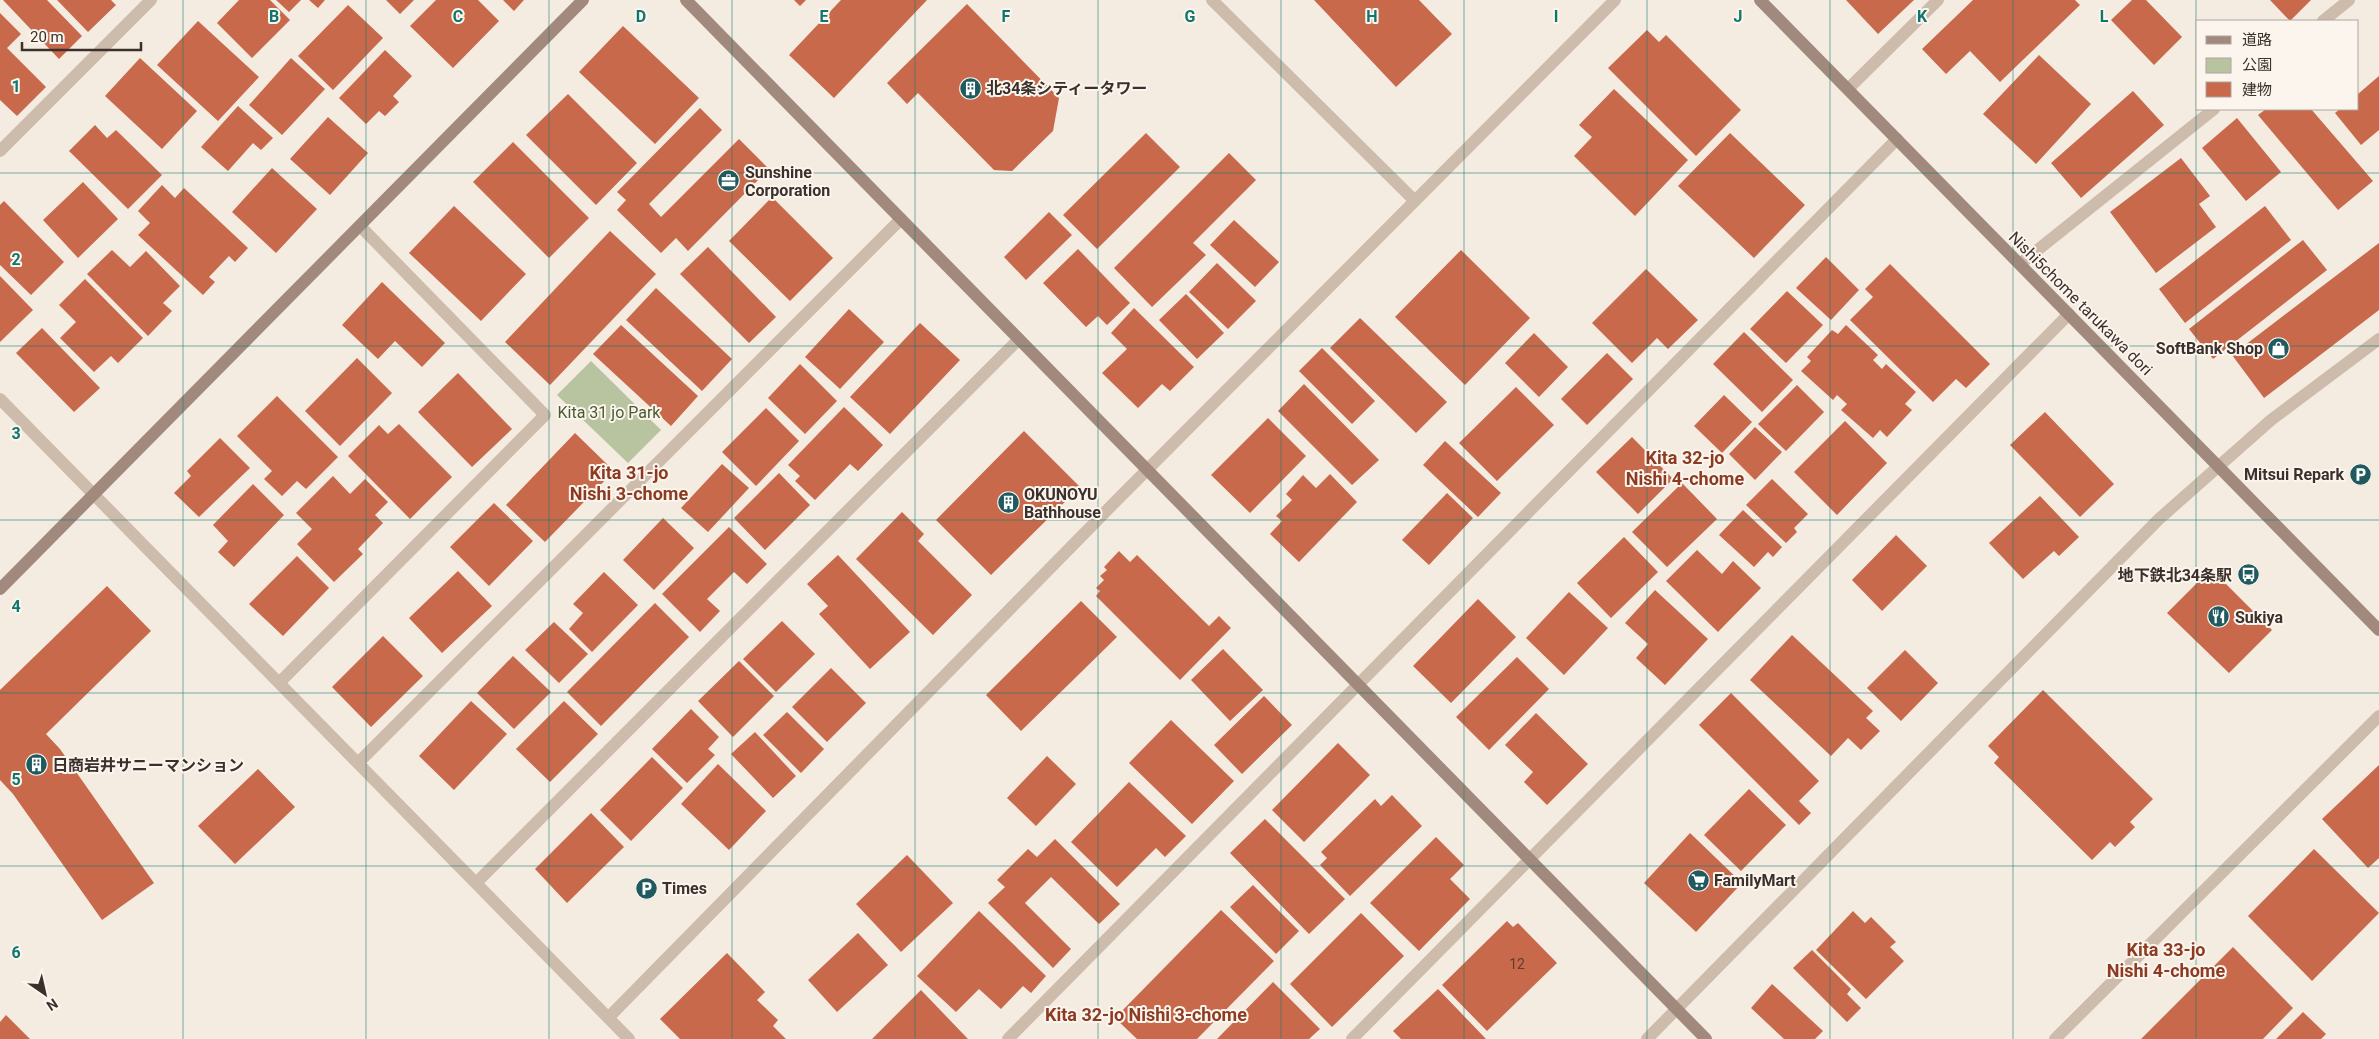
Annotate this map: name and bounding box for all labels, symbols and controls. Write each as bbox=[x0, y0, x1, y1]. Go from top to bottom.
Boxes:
text: B bbox=[269, 7, 279, 26]
text: C bbox=[453, 7, 463, 26]
text: D bbox=[636, 7, 646, 26]
text: E bbox=[820, 7, 829, 26]
text: F bbox=[1002, 7, 1011, 26]
text: G bbox=[1185, 7, 1196, 26]
text: H bbox=[1366, 7, 1378, 26]
text: I bbox=[1554, 7, 1558, 26]
text: J bbox=[1734, 7, 1742, 26]
text: K bbox=[1917, 7, 1928, 26]
text: L bbox=[2100, 7, 2109, 26]
scale bar bbox=[22, 20, 141, 52]
legend bbox=[2196, 20, 2359, 110]
text: 20 m bbox=[30, 28, 64, 46]
text: 道路 bbox=[2242, 31, 2272, 49]
text: 公園 bbox=[2242, 56, 2272, 74]
building icon: 北34条シティータワー bbox=[958, 76, 982, 100]
text: 1 bbox=[11, 77, 21, 96]
place label: 北34条シティータワー bbox=[986, 79, 1147, 98]
text: 建物 bbox=[2242, 81, 2272, 99]
place label: Sunshine Corporation bbox=[745, 163, 830, 200]
office icon: Sunshine Corporation bbox=[717, 169, 741, 193]
street label: Nishi5chome tarukawa dori bbox=[2005, 228, 2156, 379]
text: 2 bbox=[11, 250, 21, 269]
shop icon: SoftBank Shop bbox=[2267, 336, 2291, 360]
place label: SoftBank Shop bbox=[2156, 339, 2263, 358]
park label: Kita 31 jo Park bbox=[558, 403, 661, 422]
text: 3 bbox=[11, 424, 21, 443]
district label: Kita 32-jo Nishi 4-chome bbox=[1626, 447, 1744, 489]
district label: Kita 31-jo Nishi 3-chome bbox=[570, 462, 688, 504]
parking icon: Mitsui Repark bbox=[2348, 462, 2372, 486]
place label: Mitsui Repark bbox=[2244, 465, 2344, 484]
place label: OKUNOYU Bathhouse bbox=[1024, 485, 1101, 522]
building icon: OKUNOYU Bathhouse bbox=[996, 491, 1020, 515]
bus stop icon: 地下鉄北34条駅 bbox=[2236, 563, 2260, 587]
place label: 地下鉄北34条駅 bbox=[2118, 566, 2232, 585]
text: 4 bbox=[11, 597, 21, 616]
restaurant icon: Sukiya bbox=[2207, 605, 2231, 629]
place label: Sukiya bbox=[2235, 608, 2284, 627]
building icon: 日商岩井サニーマンション bbox=[24, 753, 48, 777]
place label: 日商岩井サニーマンション bbox=[52, 756, 244, 775]
text: 5 bbox=[11, 770, 21, 789]
supermarket icon: FamilyMart bbox=[1686, 868, 1710, 892]
place label: FamilyMart bbox=[1714, 871, 1796, 890]
parking icon: Times bbox=[634, 876, 658, 900]
place label: Times bbox=[662, 879, 707, 898]
district label: Kita 33-jo Nishi 4-chome bbox=[2107, 939, 2225, 981]
text: 6 bbox=[11, 943, 21, 962]
house number: 12 bbox=[1509, 956, 1525, 972]
north arrow bbox=[20, 969, 70, 1019]
text: N bbox=[44, 995, 61, 1014]
district label: Kita 32-jo Nishi 3-chome bbox=[1045, 1004, 1247, 1025]

